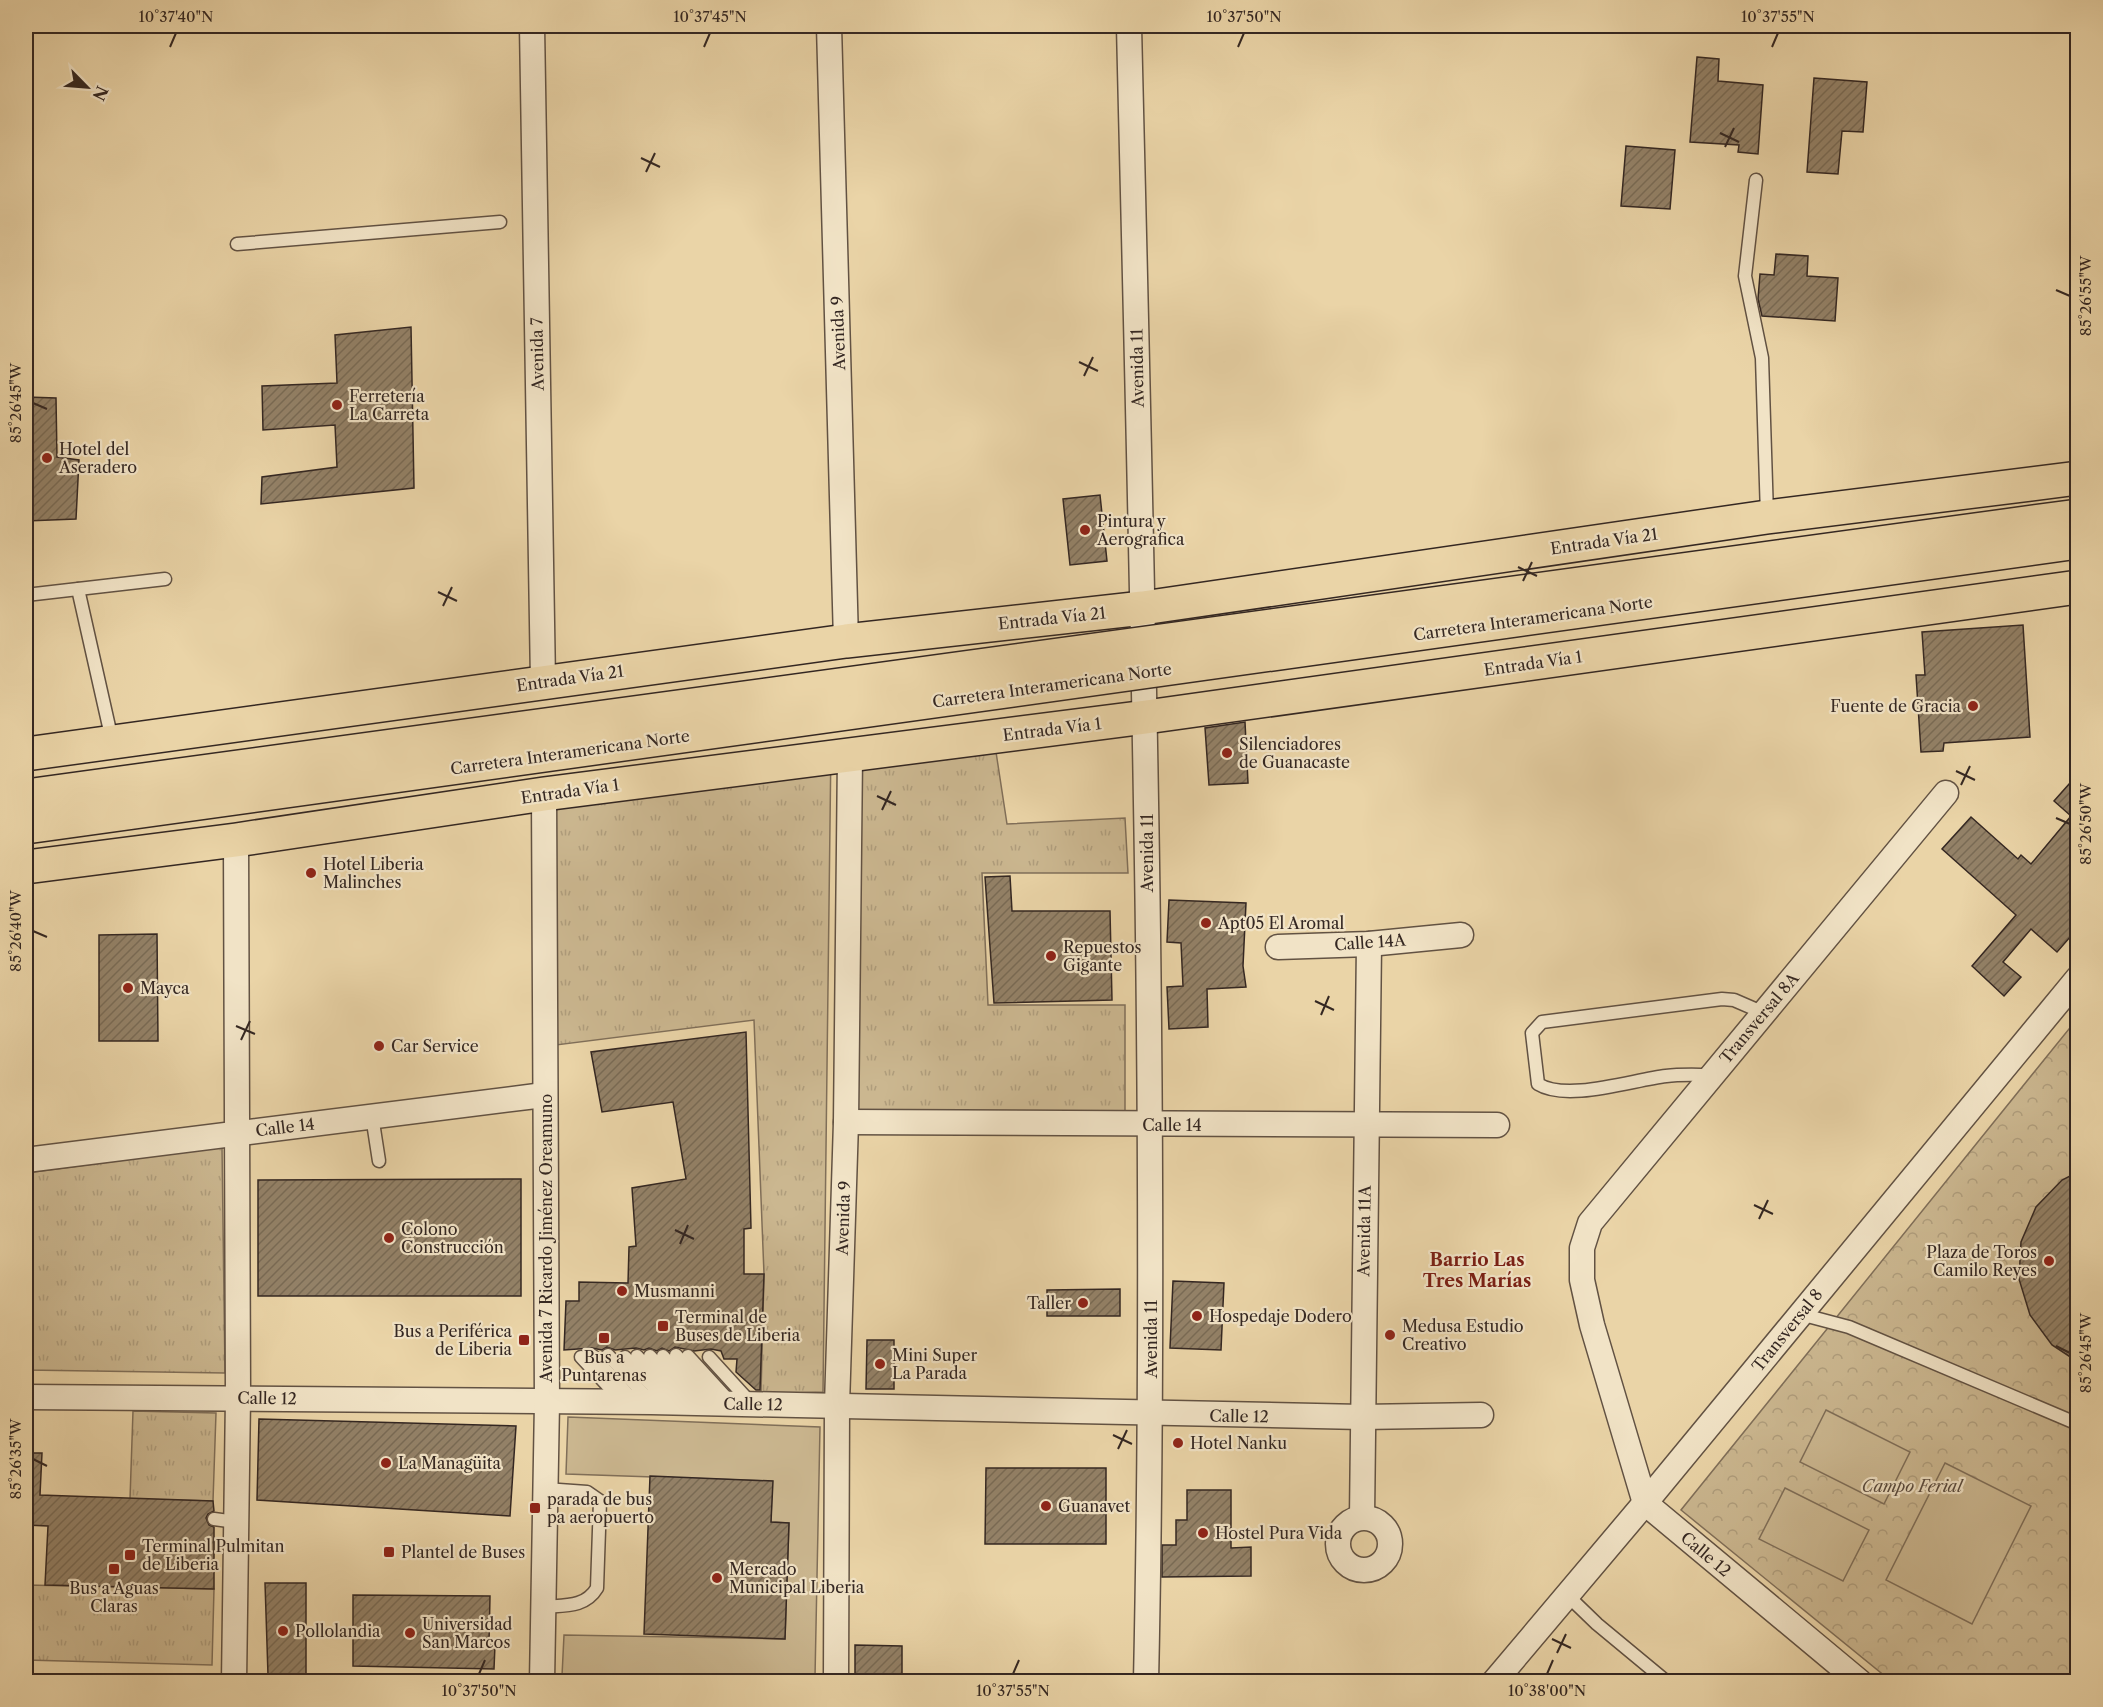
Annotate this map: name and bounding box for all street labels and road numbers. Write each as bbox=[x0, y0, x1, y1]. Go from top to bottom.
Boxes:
street label: Avenida 9 bbox=[827, 295, 849, 372]
street label: Avenida 7 bbox=[526, 317, 548, 392]
street label: Avenida 11 bbox=[1126, 328, 1148, 408]
street label: Entrada Vía 21 bbox=[1549, 524, 1659, 558]
street label: Carretera Interamericana Norte bbox=[1412, 591, 1654, 645]
street label: Entrada Vía 21 bbox=[997, 602, 1107, 634]
street label: Entrada Vía 1 bbox=[1483, 646, 1584, 680]
street label: Carretera Interamericana Norte bbox=[931, 658, 1173, 712]
street label: Entrada Vía 21 bbox=[515, 661, 625, 695]
street label: Entrada Vía 1 bbox=[1002, 713, 1103, 745]
street label: Carretera Interamericana Norte bbox=[449, 725, 691, 779]
street label: Entrada Vía 1 bbox=[520, 774, 621, 808]
street label: Avenida 11 bbox=[1137, 813, 1157, 893]
street label: Calle 14A bbox=[1334, 929, 1407, 954]
street label: Transversal 8A bbox=[1715, 968, 1804, 1068]
street label: Avenida 7 Ricardo Jiménez Oreamuno bbox=[536, 1093, 556, 1383]
street label: Calle 14 bbox=[254, 1113, 316, 1141]
street label: Calle 14 bbox=[1142, 1115, 1202, 1135]
street label: Avenida 9 bbox=[832, 1180, 854, 1257]
street label: Avenida 11A bbox=[1353, 1184, 1375, 1278]
street label: Transversal 8 bbox=[1748, 1285, 1826, 1375]
street label: Avenida 11 bbox=[1141, 1299, 1161, 1379]
street label: Calle 12 bbox=[237, 1387, 297, 1409]
street label: Calle 12 bbox=[723, 1393, 783, 1415]
street label: Calle 12 bbox=[1209, 1405, 1269, 1427]
street label: Calle 12 bbox=[1677, 1527, 1735, 1581]

